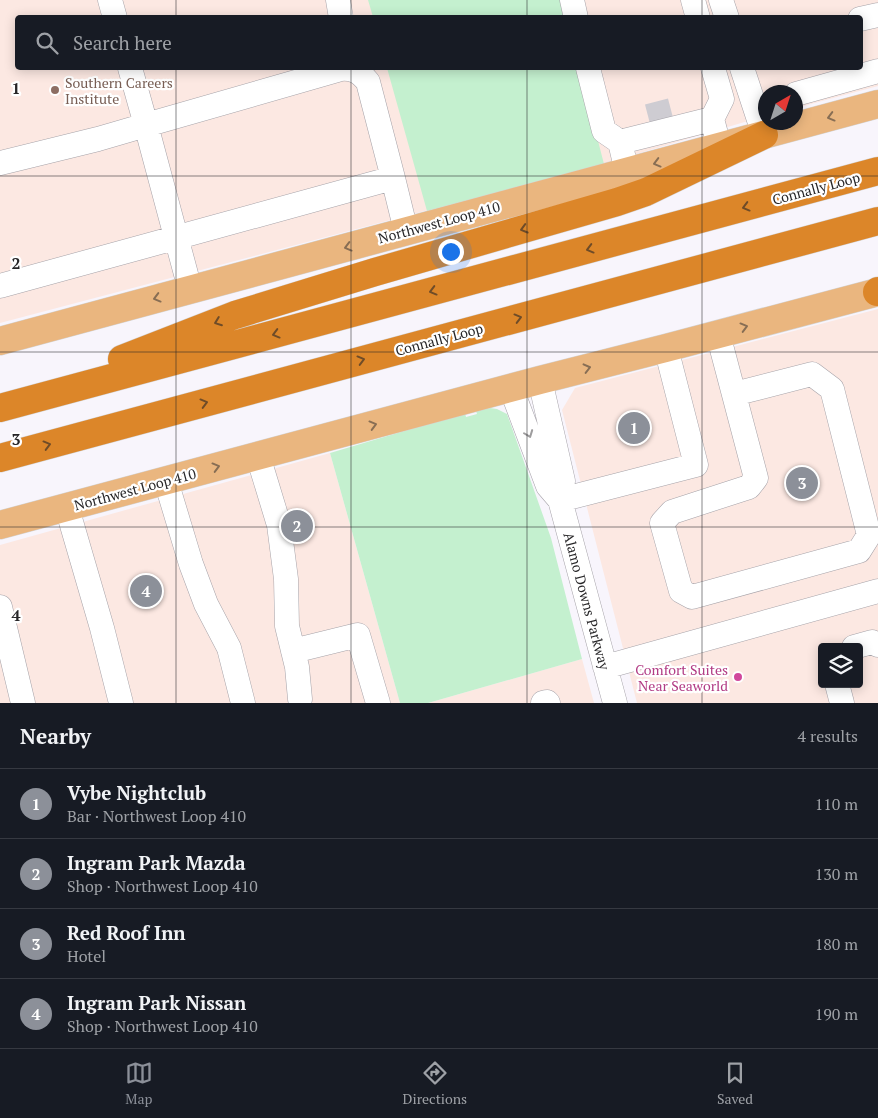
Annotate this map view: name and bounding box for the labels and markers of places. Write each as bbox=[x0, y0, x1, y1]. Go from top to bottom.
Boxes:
place label: Southern Careers Institute bbox=[65, 73, 173, 108]
marker: Southern Careers Institute bbox=[49, 84, 61, 96]
pin: 1 bbox=[618, 409, 650, 447]
pin: 3 bbox=[786, 464, 818, 502]
pin: 2 bbox=[281, 507, 313, 545]
pin: 4 bbox=[130, 572, 162, 610]
place label: Comfort Suites Near Seaworld bbox=[635, 660, 728, 695]
marker: Comfort Suites Near Seaworld bbox=[732, 671, 744, 683]

